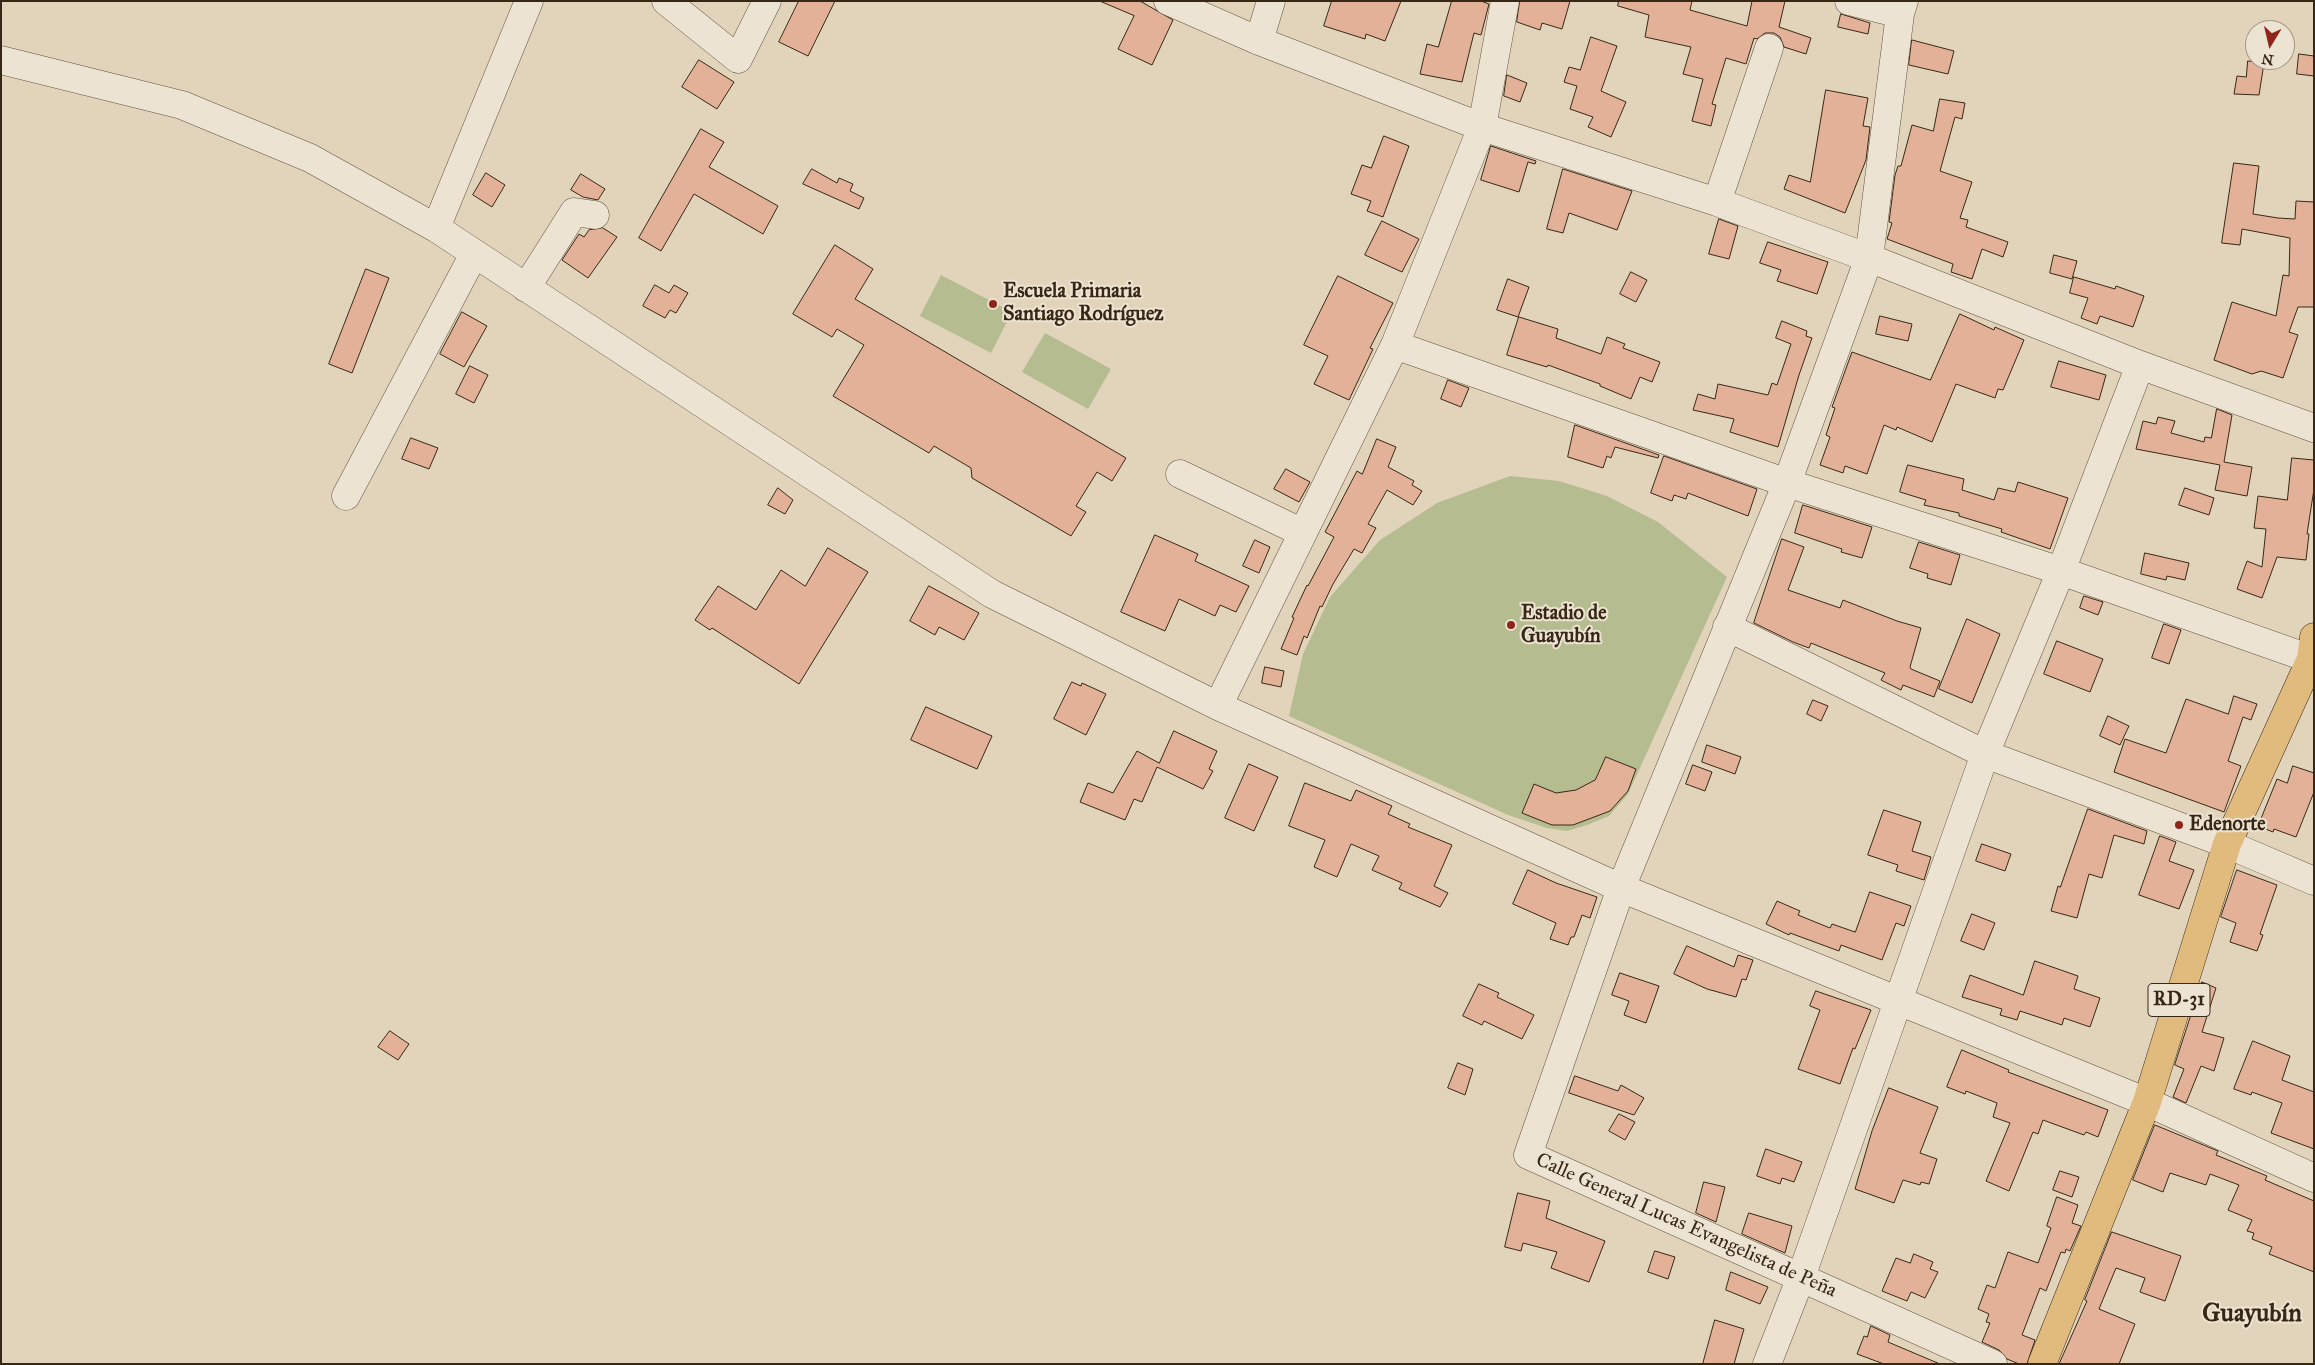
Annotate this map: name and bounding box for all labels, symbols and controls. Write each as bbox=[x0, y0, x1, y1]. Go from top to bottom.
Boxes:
north arrow bbox=[2245, 20, 2295, 70]
text: N bbox=[2261, 50, 2275, 69]
place label: Escuela Primaria Santiago Rodríguez bbox=[1003, 280, 1164, 327]
marker: Escuela Primaria Santiago Rodríguez bbox=[987, 298, 999, 310]
place label: Estadio de Guayubín bbox=[1521, 602, 1606, 649]
marker: Estadio de Guayubín bbox=[1505, 619, 1517, 631]
place label: Edenorte bbox=[2189, 813, 2266, 837]
marker: Edenorte bbox=[2173, 819, 2185, 831]
road number: RD-31 bbox=[2148, 984, 2210, 1016]
street label: Calle General Lucas Evangelista de Peña bbox=[1532, 1149, 1840, 1303]
district label: Guayubín bbox=[2202, 1300, 2302, 1330]

